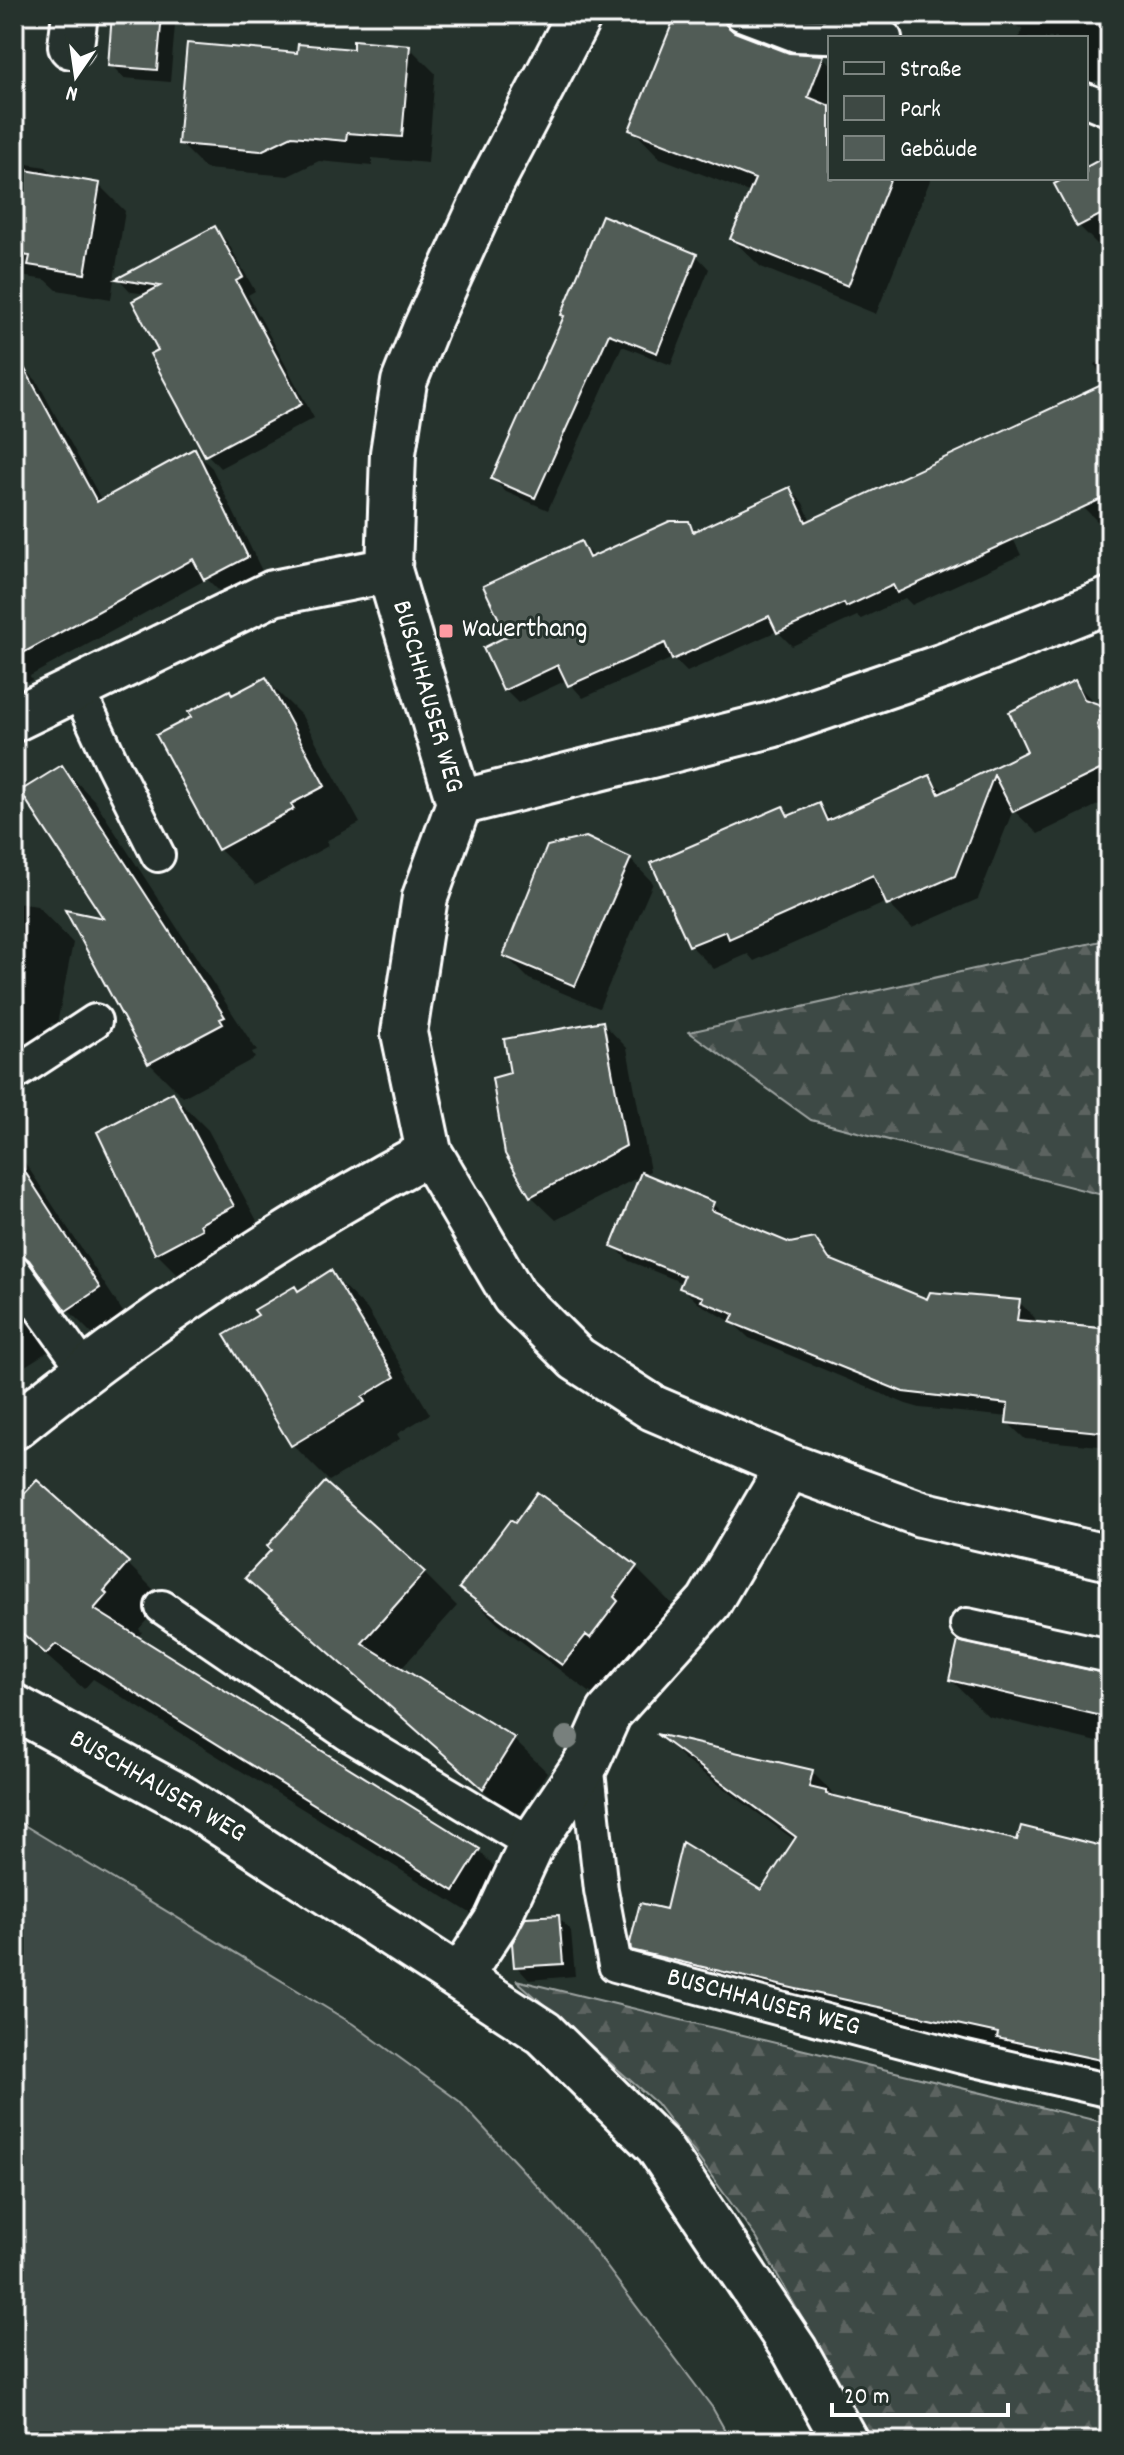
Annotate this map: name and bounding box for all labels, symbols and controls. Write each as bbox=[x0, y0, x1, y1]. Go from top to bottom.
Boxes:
north arrow bbox=[36, 36, 116, 116]
legend bbox=[828, 36, 1088, 180]
text: Straße bbox=[900, 54, 962, 88]
text: N bbox=[63, 76, 81, 108]
text: Park bbox=[900, 94, 941, 128]
text: Gebäude bbox=[900, 134, 977, 168]
street label: BUSCHHAUSER WEG bbox=[379, 596, 473, 798]
place label: Wauerthang bbox=[462, 611, 587, 651]
marker: Wauerthang bbox=[437, 622, 455, 640]
street label: BUSCHHAUSER WEG bbox=[61, 1721, 253, 1855]
street label: BUSCHHAUSER WEG bbox=[662, 1959, 864, 2049]
scale bar bbox=[832, 2367, 1008, 2417]
text: 20 m bbox=[844, 2381, 890, 2415]

